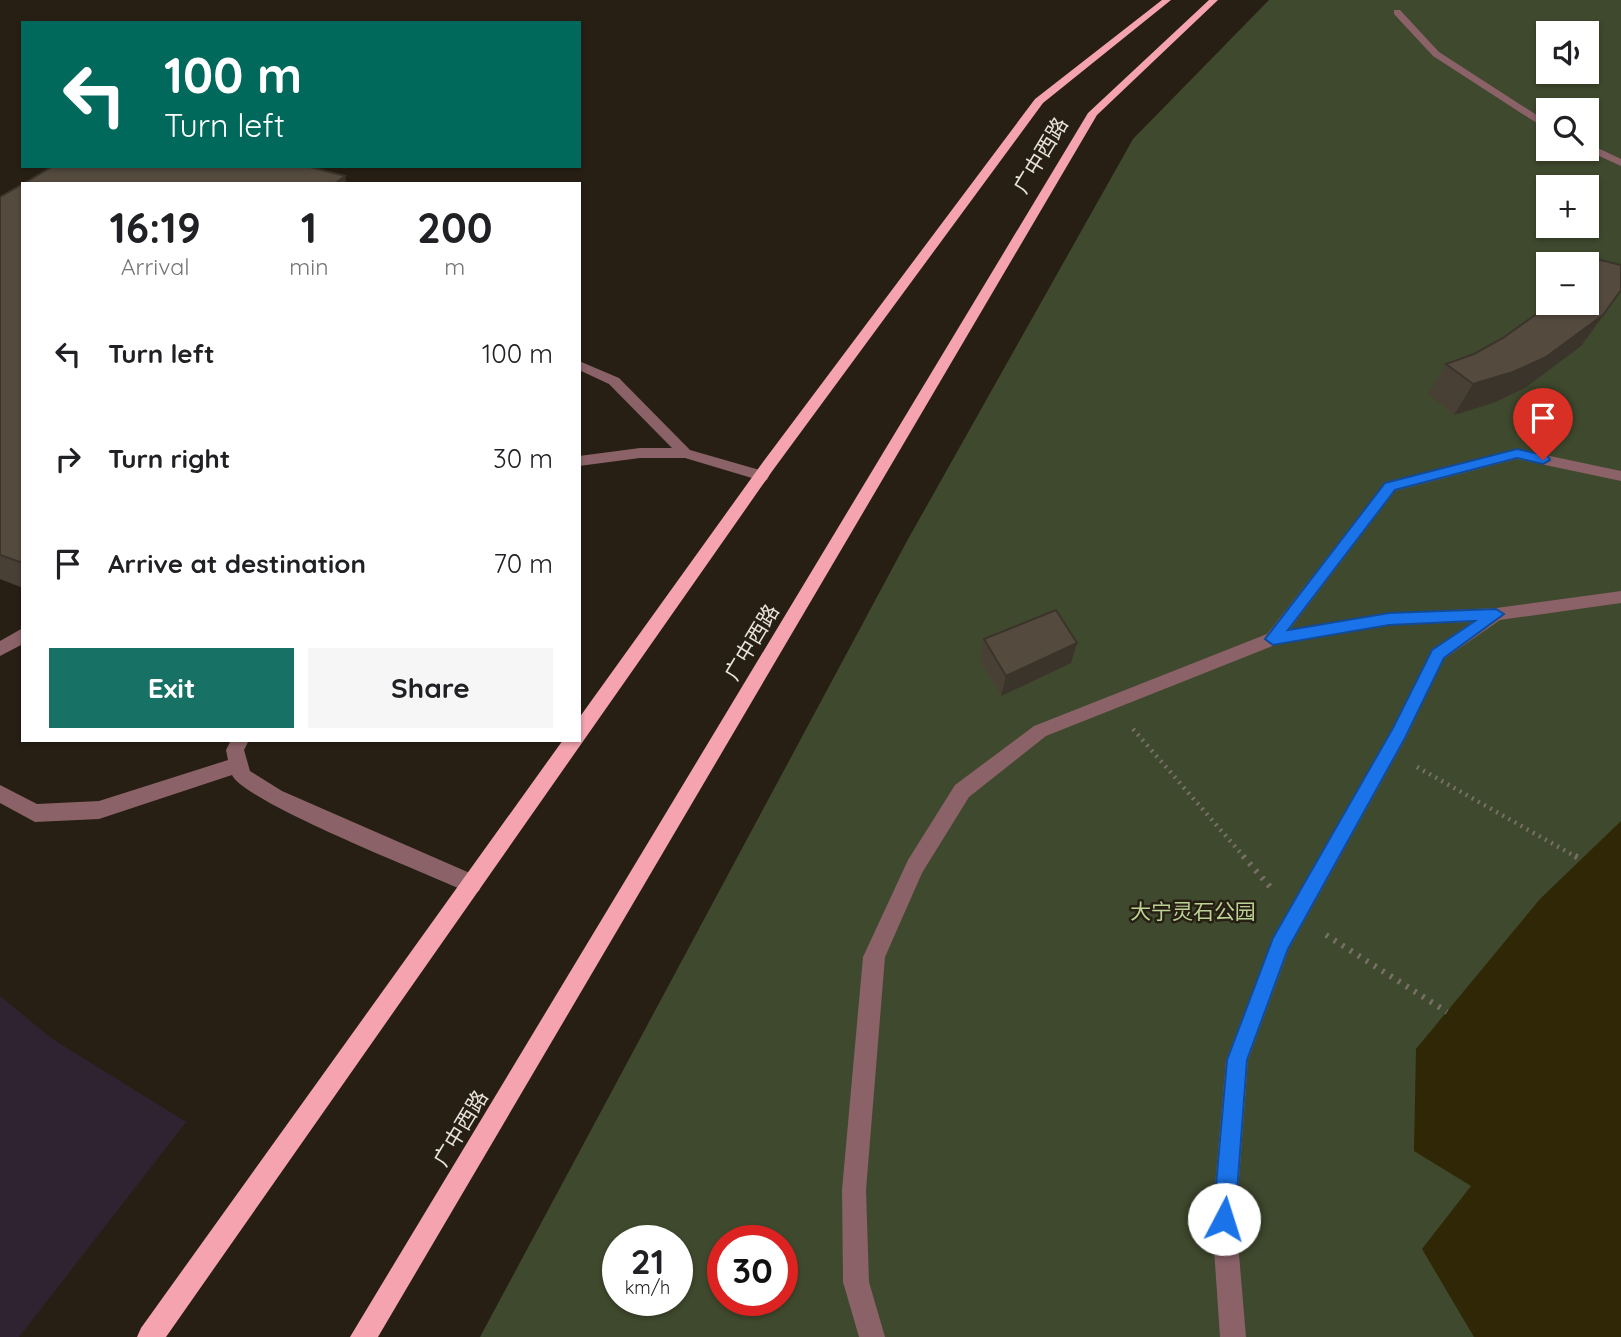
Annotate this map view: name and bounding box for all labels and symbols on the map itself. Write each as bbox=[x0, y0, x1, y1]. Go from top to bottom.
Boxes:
street label: 广中西路 bbox=[1007, 112, 1073, 198]
pin bbox=[1513, 388, 1573, 460]
street label: 广中西路 bbox=[718, 599, 784, 685]
park label: 大宁灵石公园 bbox=[1130, 898, 1256, 924]
street label: 广中西路 bbox=[427, 1085, 493, 1171]
position arrow bbox=[1187, 1182, 1261, 1256]
speed limit sign: 30 bbox=[707, 1225, 798, 1316]

